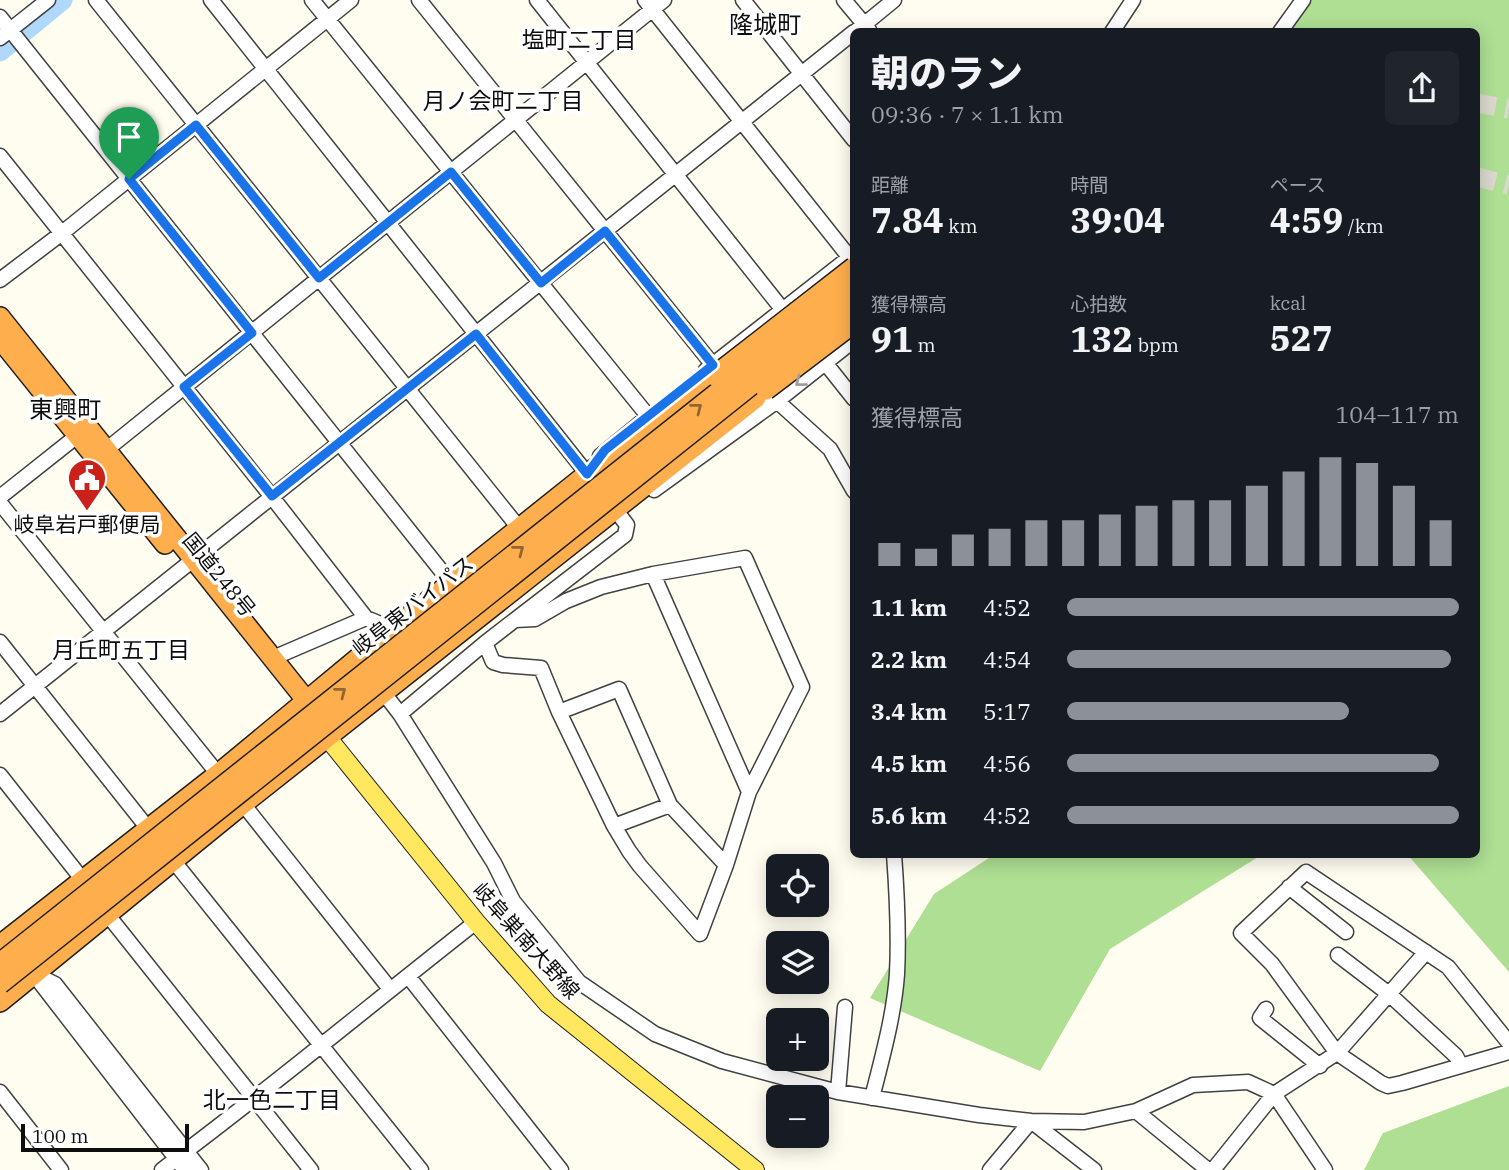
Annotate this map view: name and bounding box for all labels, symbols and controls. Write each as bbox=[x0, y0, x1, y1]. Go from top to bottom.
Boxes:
district label: 隆城町 bbox=[729, 8, 801, 40]
district label: 塩町二丁目 bbox=[522, 24, 637, 54]
text: 朝のラン bbox=[871, 48, 1023, 97]
button: share bbox=[1385, 51, 1459, 125]
district label: 月ノ会町二丁目 bbox=[423, 85, 584, 115]
text: 09:36 · 7 × 1.1 km bbox=[871, 99, 1064, 129]
pin bbox=[99, 107, 159, 179]
icon: arrive bbox=[110, 118, 148, 156]
text: 距離 bbox=[871, 173, 909, 197]
text: 時間 bbox=[1070, 173, 1108, 197]
text: ペース bbox=[1270, 173, 1326, 197]
text: 7.84 bbox=[871, 197, 944, 243]
text: 39:04 bbox=[1070, 197, 1165, 243]
text: 4:59 bbox=[1270, 197, 1343, 243]
text: km bbox=[944, 214, 978, 238]
text: /km bbox=[1343, 214, 1384, 238]
text: kcal bbox=[1270, 291, 1306, 315]
text: 獲得標高 bbox=[871, 292, 947, 316]
text: 心拍数 bbox=[1070, 292, 1127, 316]
text: 527 bbox=[1270, 315, 1333, 361]
text: 91 bbox=[871, 316, 913, 362]
text: 132 bbox=[1070, 316, 1133, 362]
text: m bbox=[913, 333, 936, 357]
text: bpm bbox=[1133, 333, 1179, 357]
one-way arrow bbox=[796, 374, 809, 386]
district label: 東興町 bbox=[29, 393, 101, 425]
text: 104–117 m bbox=[1335, 399, 1459, 429]
text: 獲得標高 bbox=[871, 402, 963, 432]
one-way arrow bbox=[690, 404, 702, 417]
public building icon: 岐阜岩戸郵便局 bbox=[66, 457, 108, 512]
place label: 岐阜岩戸郵便局 bbox=[14, 510, 161, 538]
street label: 国道248号 bbox=[177, 526, 262, 622]
one-way arrow bbox=[511, 546, 524, 558]
street label: 岐阜東バイパス bbox=[346, 549, 479, 661]
text: 1.1 km bbox=[871, 592, 947, 622]
text: 4:52 bbox=[983, 592, 1031, 622]
district label: 月丘町五丁目 bbox=[52, 634, 190, 664]
text: 2.2 km bbox=[871, 644, 947, 674]
text: 4:54 bbox=[983, 644, 1031, 674]
one-way arrow bbox=[334, 687, 346, 700]
text: 3.4 km bbox=[871, 696, 947, 726]
text: 5:17 bbox=[983, 696, 1031, 726]
text: 4.5 km bbox=[871, 748, 947, 778]
text: 4:56 bbox=[983, 748, 1031, 778]
text: 5.6 km bbox=[871, 800, 947, 830]
text: 4:52 bbox=[983, 800, 1031, 830]
map controls bbox=[766, 854, 829, 1148]
button: locate bbox=[766, 854, 829, 917]
street label: 岐阜巣南大野線 bbox=[467, 876, 586, 1004]
button: layers bbox=[766, 931, 829, 994]
button: + bbox=[766, 1008, 829, 1071]
district label: 北一色二丁目 bbox=[203, 1084, 341, 1114]
button: − bbox=[766, 1085, 829, 1148]
scale bar bbox=[21, 1121, 189, 1153]
text: 100 m bbox=[32, 1124, 89, 1148]

